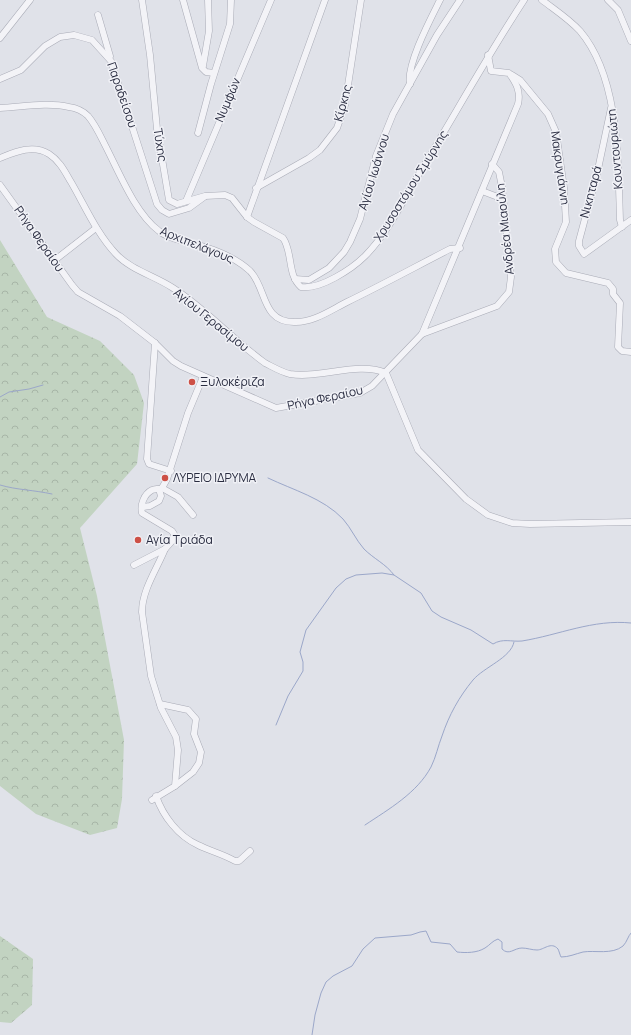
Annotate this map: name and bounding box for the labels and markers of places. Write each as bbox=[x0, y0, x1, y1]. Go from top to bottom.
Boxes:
place label: Ξυλοκέριζα bbox=[200, 373, 265, 390]
marker: Ξυλοκέριζα bbox=[187, 377, 197, 387]
place label: ΛΥΡΕΙΟ ΙΔΡΥΜΑ bbox=[173, 469, 257, 486]
marker: ΛΥΡΕΙΟ ΙΔΡΥΜΑ bbox=[160, 473, 170, 483]
place label: Αγία Τριάδα bbox=[146, 531, 213, 548]
marker: Αγία Τριάδα bbox=[133, 535, 143, 545]

